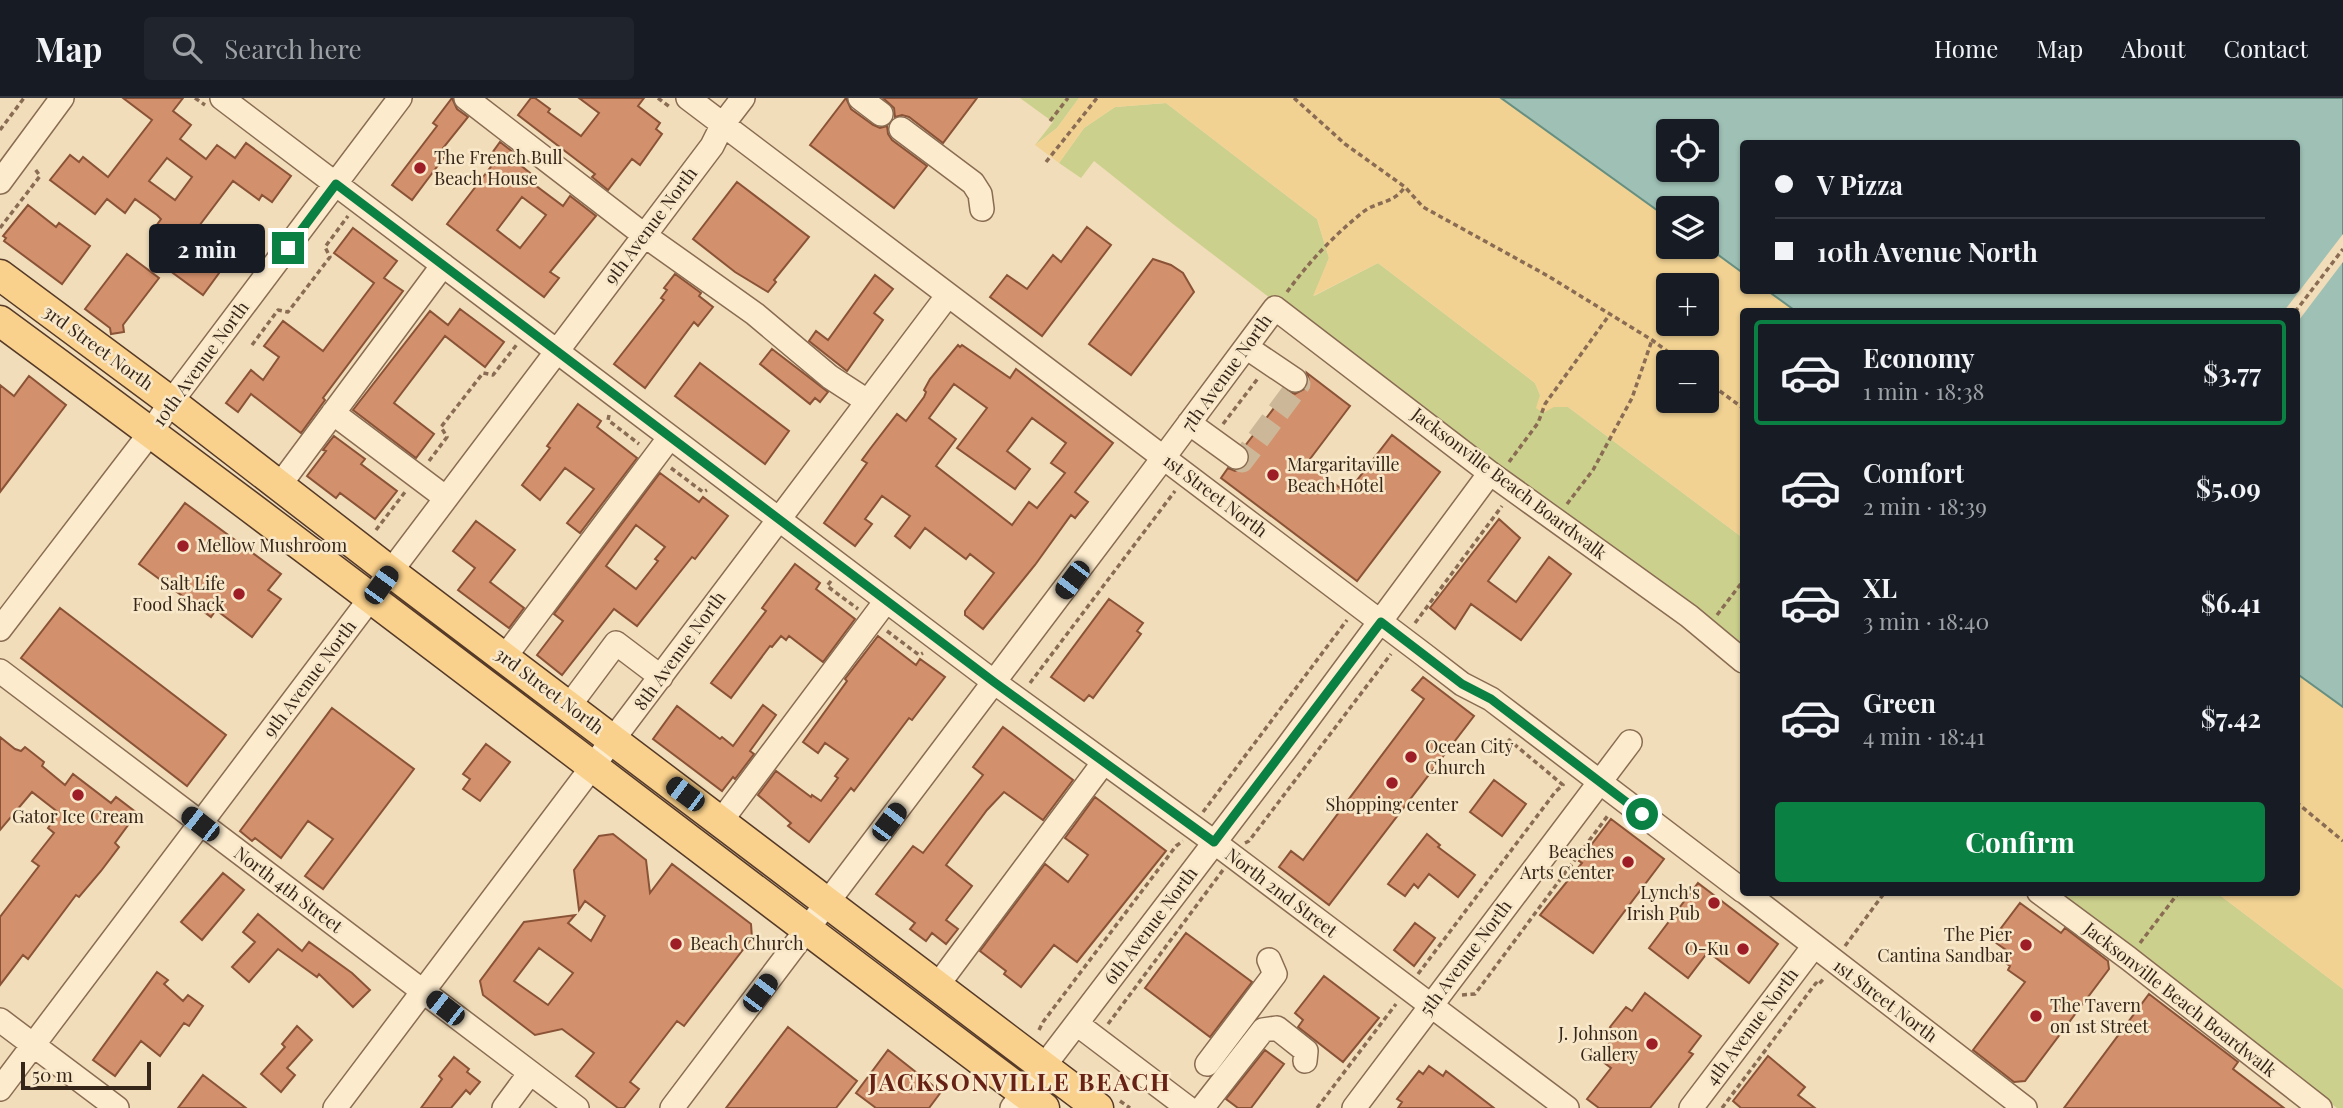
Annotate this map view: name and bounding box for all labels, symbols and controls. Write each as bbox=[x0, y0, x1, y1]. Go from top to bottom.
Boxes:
search box bbox=[144, 17, 634, 80]
text: Map bbox=[35, 26, 102, 70]
icon: search bbox=[168, 29, 206, 67]
text: Search here bbox=[224, 31, 362, 66]
text: Home bbox=[1934, 32, 1998, 64]
text: Map bbox=[2036, 32, 2083, 64]
text: About bbox=[2121, 32, 2185, 64]
text: Contact bbox=[2223, 32, 2308, 64]
map controls bbox=[1656, 119, 1719, 413]
button: locate bbox=[1656, 119, 1719, 182]
place label: The French Bull Beach House bbox=[434, 145, 563, 190]
marker: The French Bull Beach House bbox=[412, 160, 428, 176]
street label: 9th Avenue North bbox=[598, 162, 702, 289]
text: V Pizza bbox=[1817, 167, 1903, 202]
button: layers bbox=[1656, 196, 1719, 259]
callout: 2 min bbox=[148, 223, 264, 272]
route end bbox=[272, 232, 304, 264]
text: 2 min bbox=[177, 233, 237, 264]
text: 10th Avenue North bbox=[1817, 234, 2038, 269]
button: + bbox=[1656, 273, 1719, 336]
street label: 10th Avenue North bbox=[147, 296, 254, 431]
street label: 3rd Street North bbox=[39, 299, 159, 395]
street label: 7th Avenue North bbox=[1176, 309, 1277, 436]
text: Economy bbox=[1863, 340, 1974, 375]
icon: car bbox=[1779, 341, 1842, 404]
button: − bbox=[1656, 350, 1719, 413]
text: $3.77 bbox=[2203, 355, 2261, 390]
text: 1 min · 18:38 bbox=[1863, 375, 1985, 406]
street label: Jacksonville Beach Boardwalk bbox=[1406, 401, 1612, 565]
street label: 1st Street North bbox=[1158, 448, 1273, 543]
place label: Margaritaville Beach Hotel bbox=[1287, 452, 1400, 497]
text: Comfort bbox=[1863, 455, 1964, 490]
icon: car bbox=[1779, 456, 1842, 519]
marker: Margaritaville Beach Hotel bbox=[1265, 467, 1281, 483]
text: $5.09 bbox=[2196, 470, 2261, 505]
text: 2 min · 18:39 bbox=[1863, 490, 1987, 521]
place label: Mellow Mushroom bbox=[197, 533, 347, 557]
marker: Mellow Mushroom bbox=[175, 538, 191, 554]
car bbox=[1051, 557, 1094, 603]
car bbox=[361, 562, 402, 608]
text: XL bbox=[1863, 570, 1897, 605]
place label: Salt Life Food Shack bbox=[133, 571, 225, 616]
icon: car bbox=[1779, 571, 1842, 634]
text: $6.41 bbox=[2201, 585, 2261, 620]
marker: Salt Life Food Shack bbox=[231, 586, 247, 602]
street label: 8th Avenue North bbox=[628, 586, 731, 715]
text: 3 min · 18:40 bbox=[1863, 605, 1989, 636]
street label: 9th Avenue North bbox=[257, 615, 361, 742]
street label: 3rd Street North bbox=[490, 641, 609, 739]
text: Green bbox=[1863, 685, 1936, 720]
icon: car bbox=[1779, 686, 1842, 749]
text: $7.42 bbox=[2201, 700, 2261, 735]
text: 4 min · 18:41 bbox=[1863, 720, 1985, 751]
place label: Ocean City Church bbox=[1425, 734, 1514, 779]
marker: Ocean City Church bbox=[1403, 749, 1419, 765]
car bbox=[662, 773, 709, 815]
marker: Shopping center bbox=[1384, 775, 1400, 791]
marker: Gator Ice Cream bbox=[70, 787, 86, 803]
place label: Shopping center bbox=[1325, 792, 1459, 816]
route start bbox=[1626, 798, 1658, 830]
car bbox=[868, 799, 911, 845]
button: Confirm bbox=[1775, 802, 2265, 882]
car bbox=[177, 803, 224, 845]
place label: Gator Ice Cream bbox=[12, 804, 144, 828]
place label: Beaches Arts Center bbox=[1519, 839, 1614, 884]
street label: North 4th Street bbox=[229, 841, 348, 938]
street label: North 2nd Street bbox=[1221, 842, 1343, 943]
marker: Beaches Arts Center bbox=[1620, 854, 1636, 870]
street label: 6th Avenue North bbox=[1098, 861, 1203, 989]
place label: Lynch's Irish Pub bbox=[1626, 880, 1700, 925]
street label: 5th Avenue North bbox=[1414, 894, 1517, 1020]
marker: Lynch's Irish Pub bbox=[1706, 895, 1722, 911]
street label: Jacksonville Beach Boardwalk bbox=[2079, 916, 2282, 1082]
place label: The Pier Cantina Sandbar bbox=[1877, 922, 2012, 967]
place label: Beach Church bbox=[690, 931, 804, 955]
marker: Beach Church bbox=[668, 936, 684, 952]
place label: O-Ku bbox=[1684, 936, 1730, 960]
marker: The Pier Cantina Sandbar bbox=[2018, 937, 2034, 953]
marker: O-Ku bbox=[1735, 941, 1751, 957]
street label: 1st Street North bbox=[1828, 953, 1943, 1048]
street label: 4th Avenue North bbox=[1699, 963, 1803, 1090]
car bbox=[739, 970, 782, 1016]
car bbox=[422, 987, 469, 1029]
place label: The Tavern on 1st Street bbox=[2050, 993, 2149, 1038]
marker: The Tavern on 1st Street bbox=[2028, 1008, 2044, 1024]
place label: J. Johnson Gallery bbox=[1557, 1021, 1638, 1066]
marker: J. Johnson Gallery bbox=[1644, 1036, 1660, 1052]
scale bar bbox=[21, 1059, 150, 1091]
text: 50 m bbox=[32, 1061, 73, 1087]
district label: JACKSONVILLE BEACH bbox=[868, 1065, 1171, 1097]

